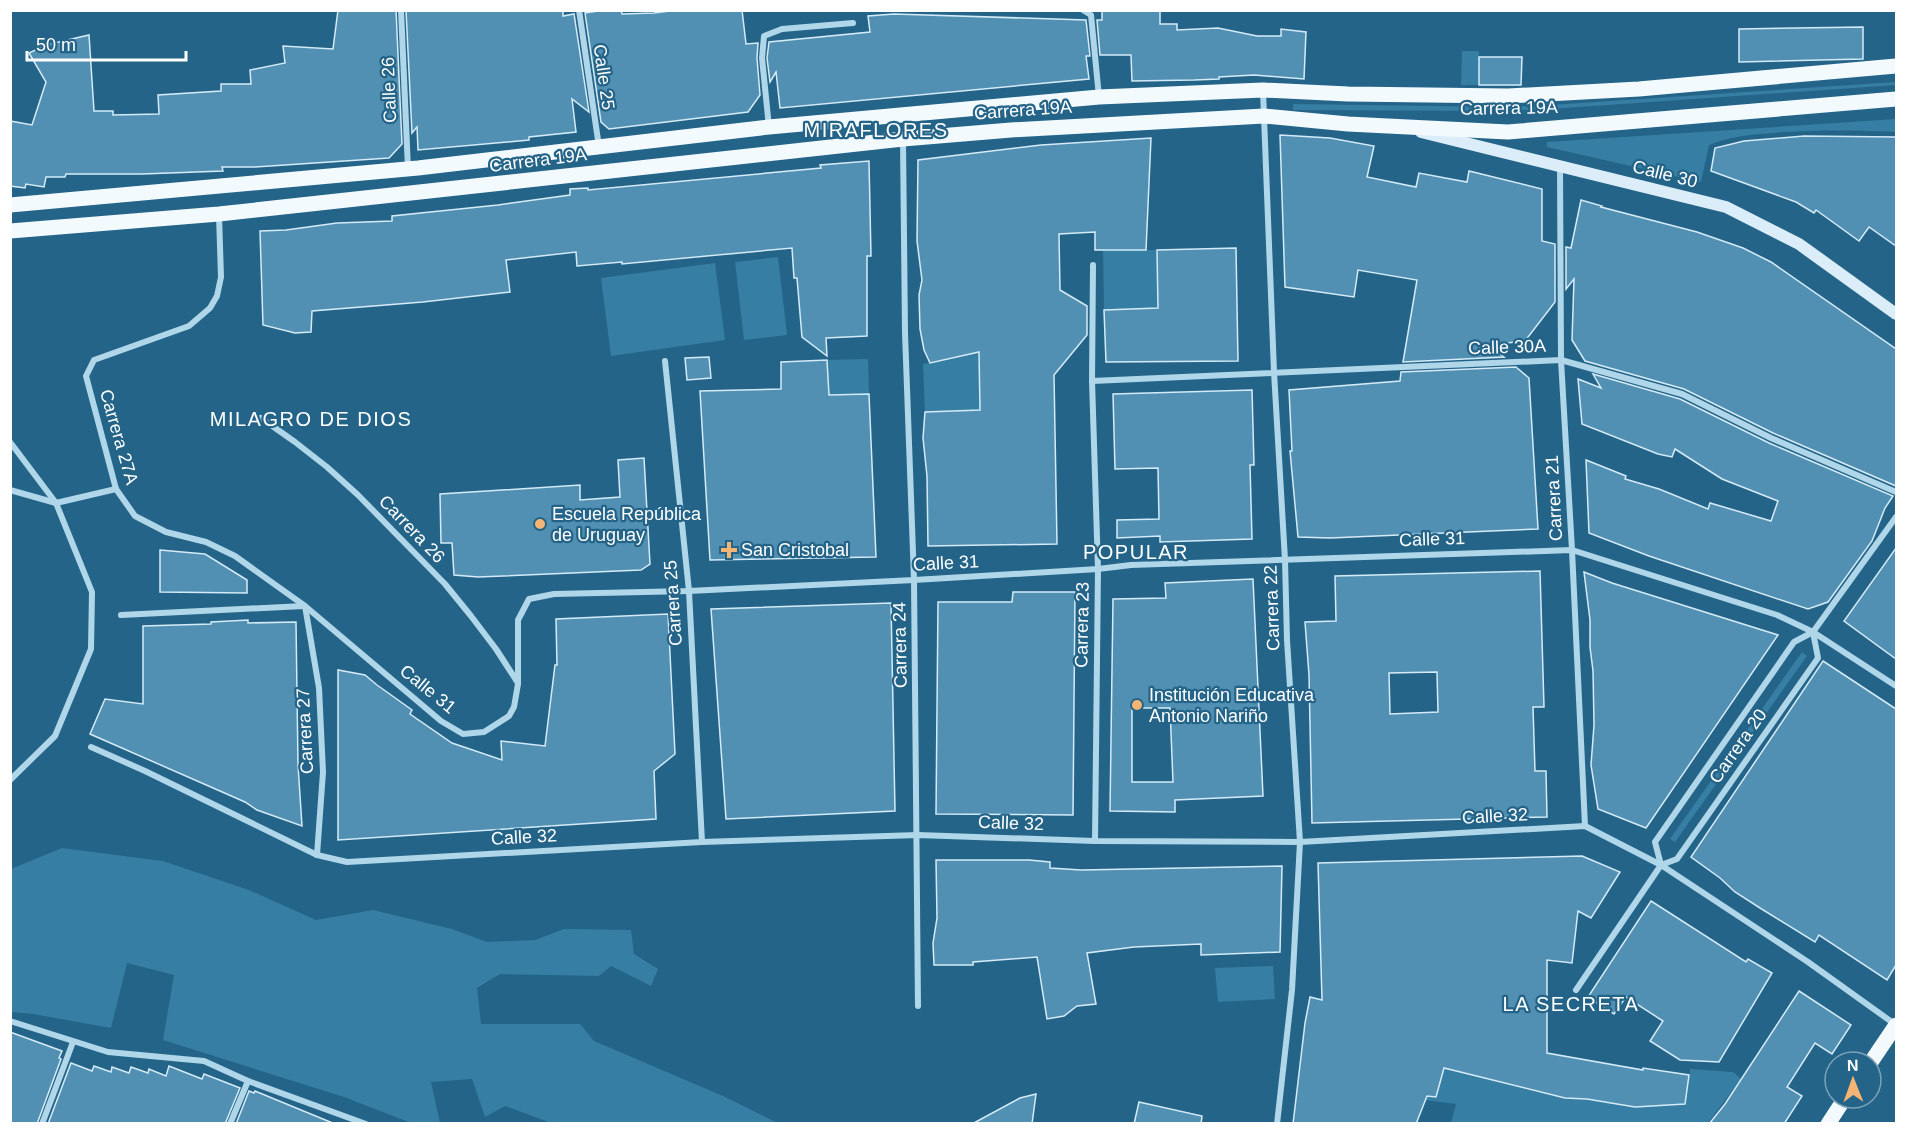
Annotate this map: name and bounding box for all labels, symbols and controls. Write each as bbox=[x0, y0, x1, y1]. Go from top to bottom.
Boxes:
scale bar bbox=[27, 24, 186, 62]
text: 50 m bbox=[36, 35, 76, 55]
street label: Calle 25 bbox=[590, 43, 618, 111]
street label: Calle 26 bbox=[378, 57, 400, 123]
street label: Carrera 19A bbox=[973, 97, 1073, 123]
street label: Carrera 19A bbox=[1460, 97, 1558, 119]
district label: MIRAFLORES bbox=[803, 119, 949, 141]
street label: Carrera 19A bbox=[488, 144, 588, 176]
street label: Calle 30 bbox=[1631, 156, 1699, 192]
street label: Calle 30A bbox=[1468, 336, 1546, 358]
street label: Carrera 27A bbox=[96, 387, 142, 487]
district label: MILAGRO DE DIOS bbox=[210, 408, 412, 430]
street label: Carrera 21 bbox=[1542, 455, 1566, 541]
street label: Carrera 26 bbox=[375, 491, 449, 567]
place label: Escuela República de Uruguay bbox=[552, 504, 702, 545]
marker: Escuela República de Uruguay bbox=[533, 517, 547, 531]
street label: Calle 31 bbox=[1399, 528, 1465, 550]
place label: San Cristobal bbox=[741, 540, 849, 560]
district label: POPULAR bbox=[1083, 541, 1189, 563]
marker: San Cristobal bbox=[722, 543, 736, 557]
street label: Calle 31 bbox=[912, 551, 980, 575]
street label: Carrera 25 bbox=[660, 559, 686, 647]
street label: Carrera 22 bbox=[1261, 565, 1283, 651]
street label: Carrera 23 bbox=[1071, 582, 1093, 668]
street label: Carrera 24 bbox=[889, 602, 911, 688]
street label: Calle 31 bbox=[396, 660, 460, 718]
place label: Institución Educativa Antonio Nariño bbox=[1149, 685, 1315, 726]
street label: Carrera 27 bbox=[293, 688, 317, 774]
marker: Institución Educativa Antonio Nariño bbox=[1130, 698, 1144, 712]
street label: Carrera 20 bbox=[1705, 705, 1771, 787]
street label: Calle 32 bbox=[1461, 804, 1529, 828]
street label: Calle 32 bbox=[978, 812, 1044, 834]
street label: Calle 32 bbox=[490, 825, 558, 849]
district label: LA SECRETA bbox=[1503, 993, 1639, 1015]
north arrow bbox=[1823, 1050, 1883, 1110]
text: N bbox=[1847, 1057, 1859, 1074]

